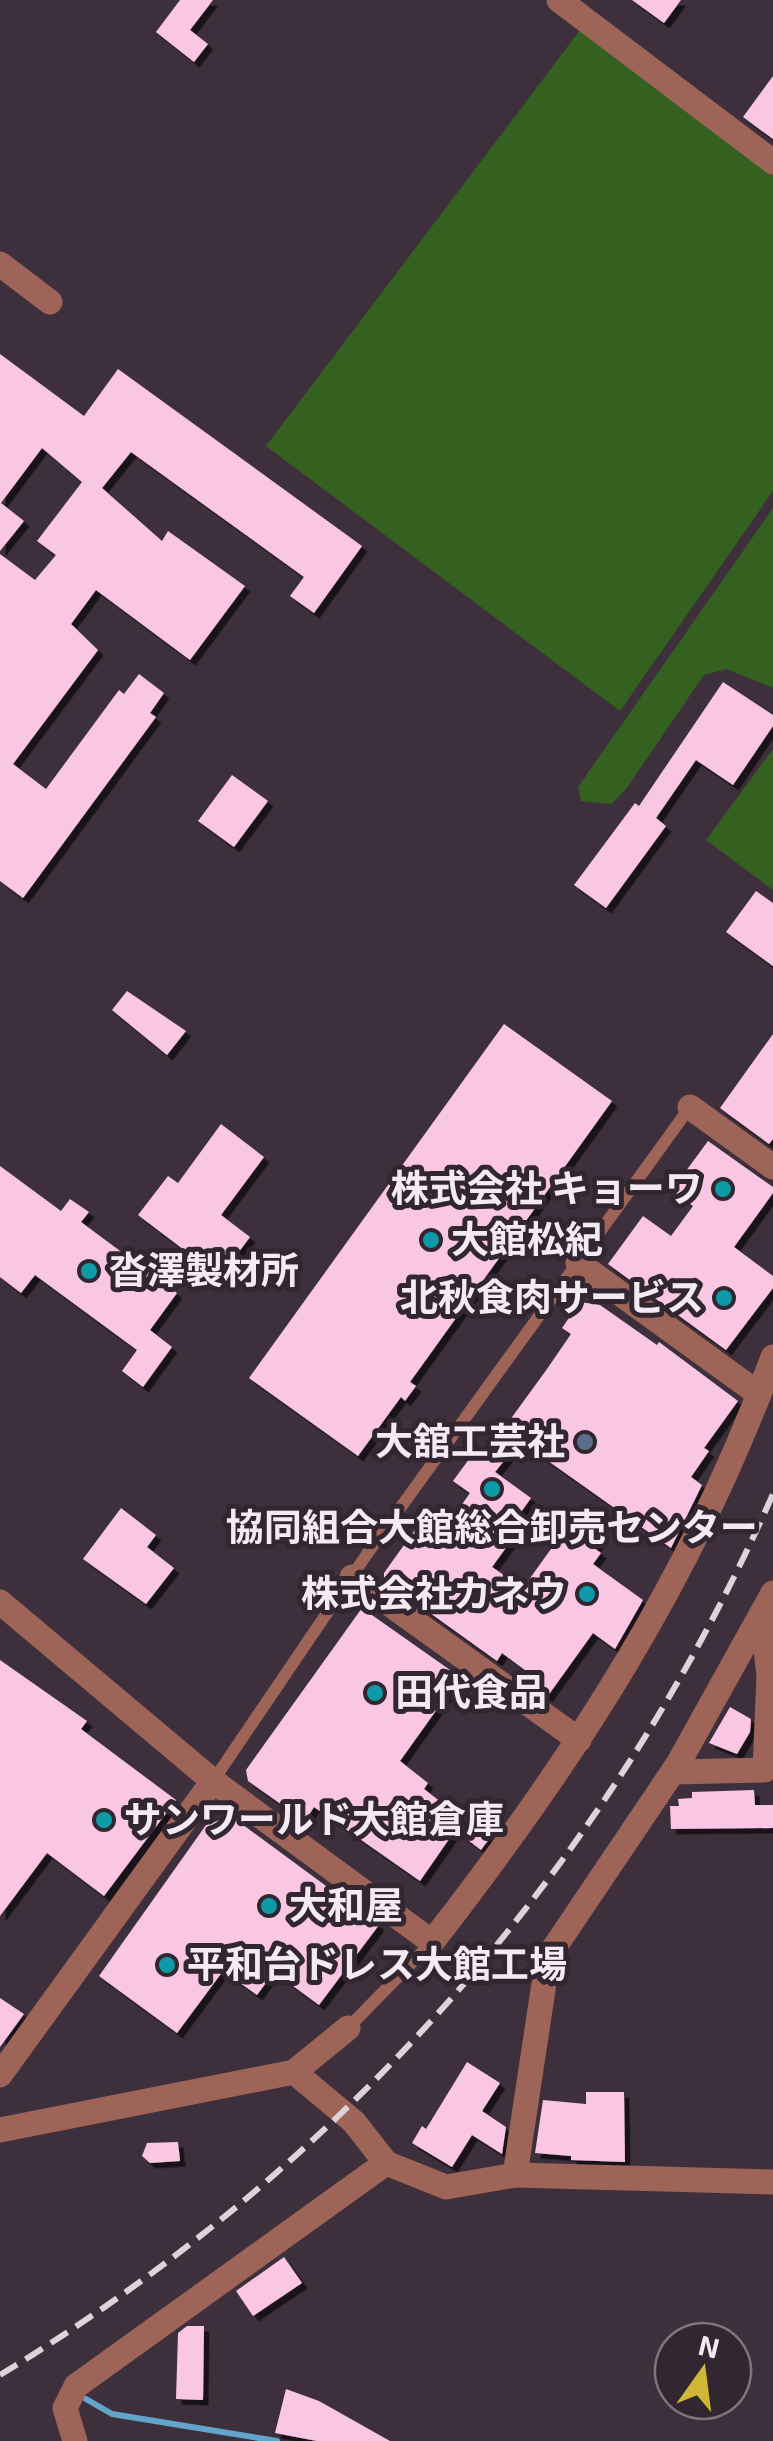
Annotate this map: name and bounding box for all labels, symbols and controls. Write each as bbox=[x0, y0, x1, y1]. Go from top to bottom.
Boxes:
place label: 株式会社 キョーワ bbox=[391, 1164, 703, 1210]
marker: 株式会社 キョーワ bbox=[712, 1178, 734, 1200]
place label: 大館松紀 bbox=[451, 1215, 603, 1261]
marker: 大館松紀 bbox=[420, 1229, 442, 1251]
place label: 沓澤製材所 bbox=[109, 1246, 299, 1292]
marker: 沓澤製材所 bbox=[78, 1260, 100, 1282]
place label: 北秋食肉サービス bbox=[400, 1273, 704, 1319]
marker: 北秋食肉サービス bbox=[713, 1287, 735, 1309]
place label: 大舘工芸社 bbox=[375, 1417, 565, 1463]
marker: 大舘工芸社 bbox=[574, 1431, 596, 1453]
marker: 協同組合大館総合卸売センター bbox=[481, 1478, 503, 1500]
place label: 協同組合大館総合卸売センター bbox=[226, 1503, 758, 1549]
place label: 株式会社カネウ bbox=[301, 1569, 567, 1615]
marker: 株式会社カネウ bbox=[576, 1583, 598, 1605]
place label: 田代食品 bbox=[395, 1668, 547, 1714]
marker: 田代食品 bbox=[364, 1682, 386, 1704]
place label: サンワールド大館倉庫 bbox=[124, 1795, 504, 1841]
marker: サンワールド大館倉庫 bbox=[93, 1809, 115, 1831]
place label: 大和屋 bbox=[289, 1881, 403, 1927]
marker: 大和屋 bbox=[258, 1895, 280, 1917]
place label: 平和台ドレス大館工場 bbox=[187, 1940, 567, 1986]
marker: 平和台ドレス大館工場 bbox=[156, 1954, 178, 1976]
north arrow bbox=[653, 2321, 753, 2421]
text: N bbox=[695, 2327, 723, 2365]

